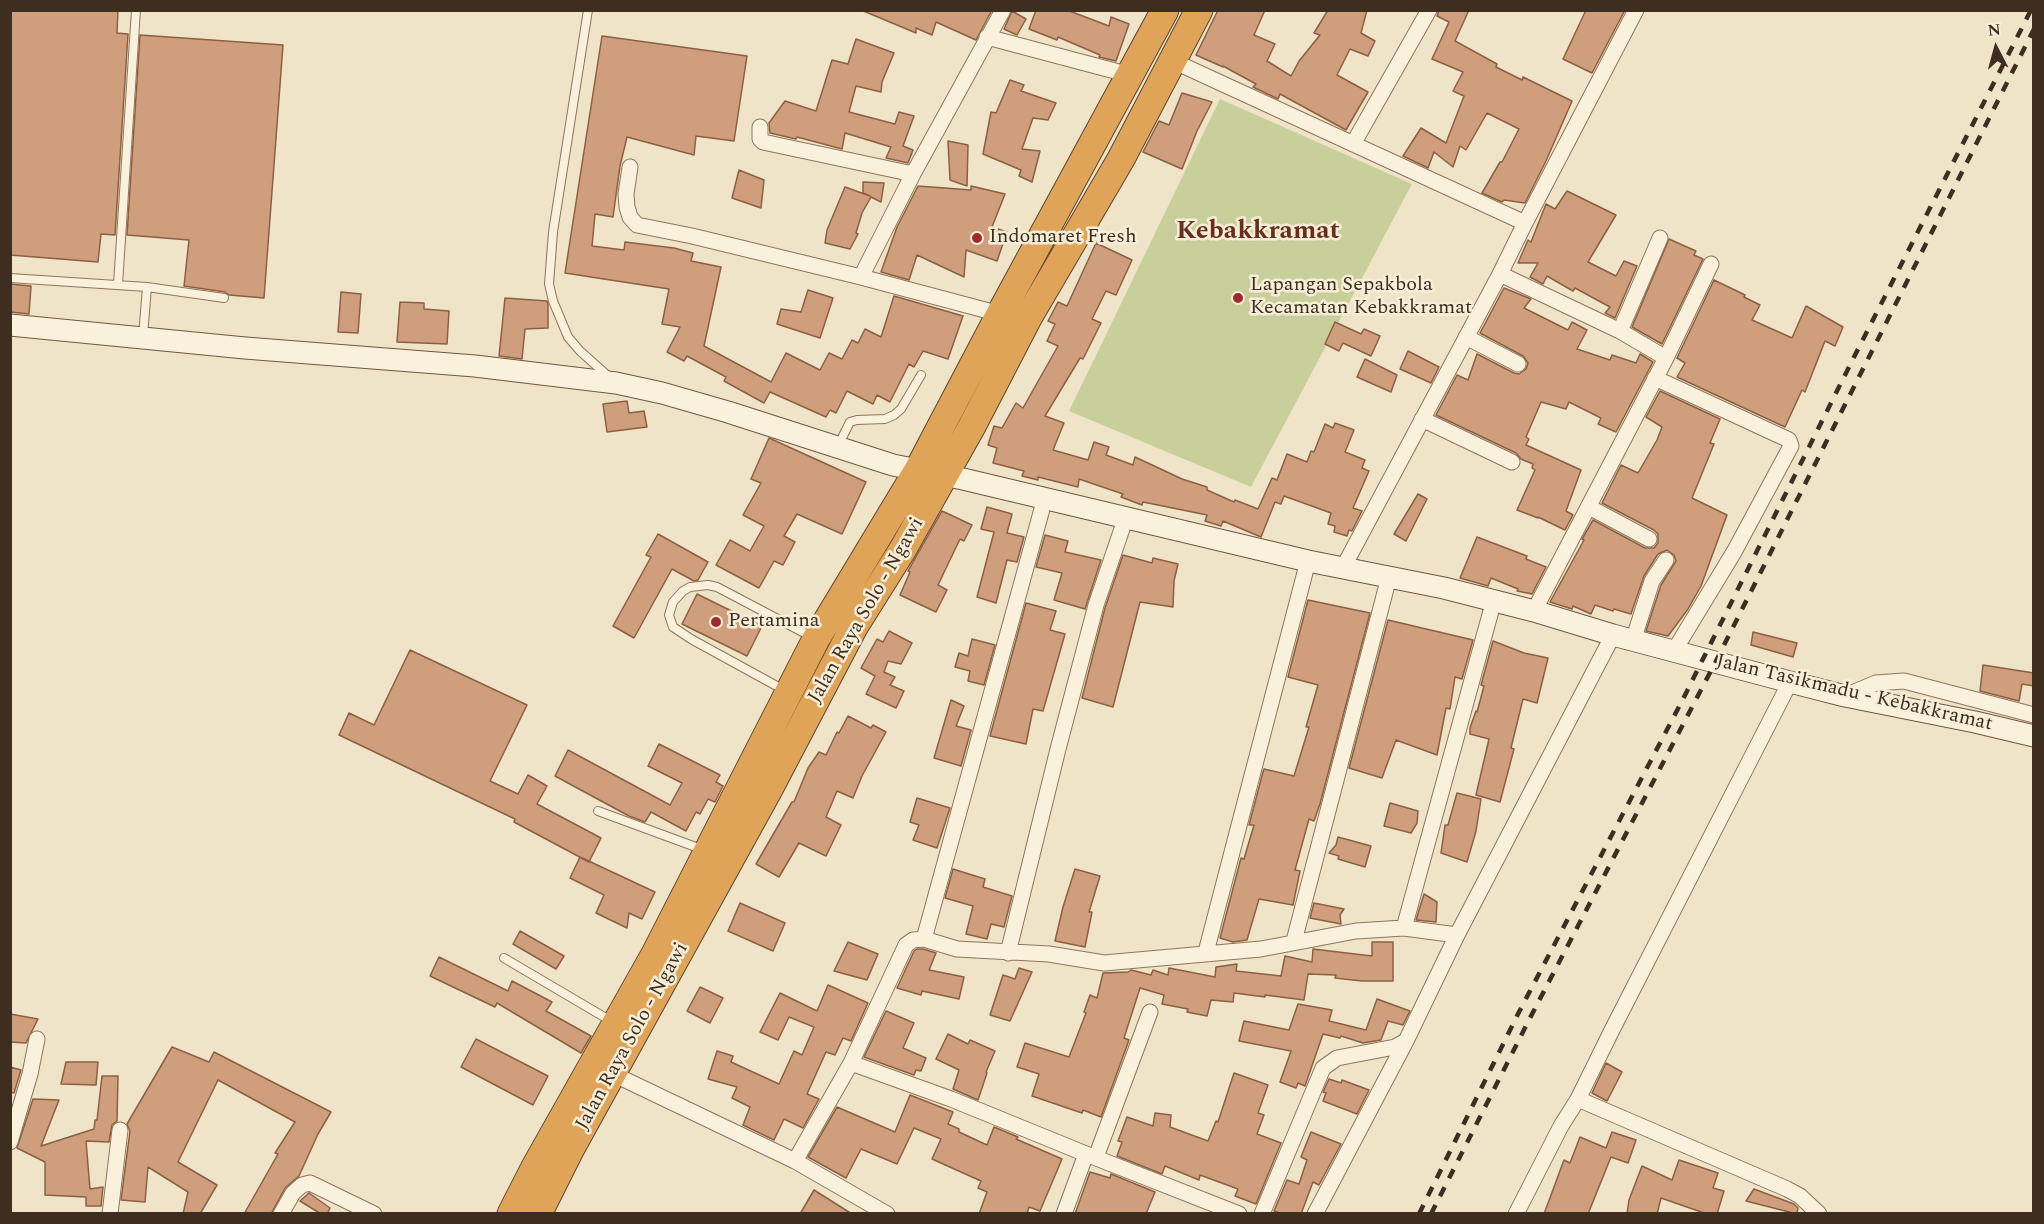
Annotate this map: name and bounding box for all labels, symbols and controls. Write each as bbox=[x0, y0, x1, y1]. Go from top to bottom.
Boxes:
text: N bbox=[1986, 17, 2002, 43]
north arrow bbox=[1966, 18, 2026, 78]
district label: Kebakkramat bbox=[1176, 217, 1340, 249]
place label: Indomaret Fresh bbox=[989, 226, 1137, 250]
marker: Indomaret Fresh bbox=[970, 231, 984, 245]
place label: Lapangan Sepakbola Kecamatan Kebakkramat bbox=[1250, 274, 1472, 321]
marker: Lapangan Sepakbola Kecamatan Kebakkramat bbox=[1231, 291, 1245, 305]
street label: Jalan Raya Solo - Ngawi bbox=[804, 514, 930, 708]
place label: Pertamina bbox=[728, 610, 820, 634]
marker: Pertamina bbox=[709, 615, 723, 629]
street label: Jalan Tasikmadu - Kebakkramat bbox=[1713, 650, 1995, 738]
street label: Jalan Raya Solo - Ngawi bbox=[571, 939, 695, 1135]

